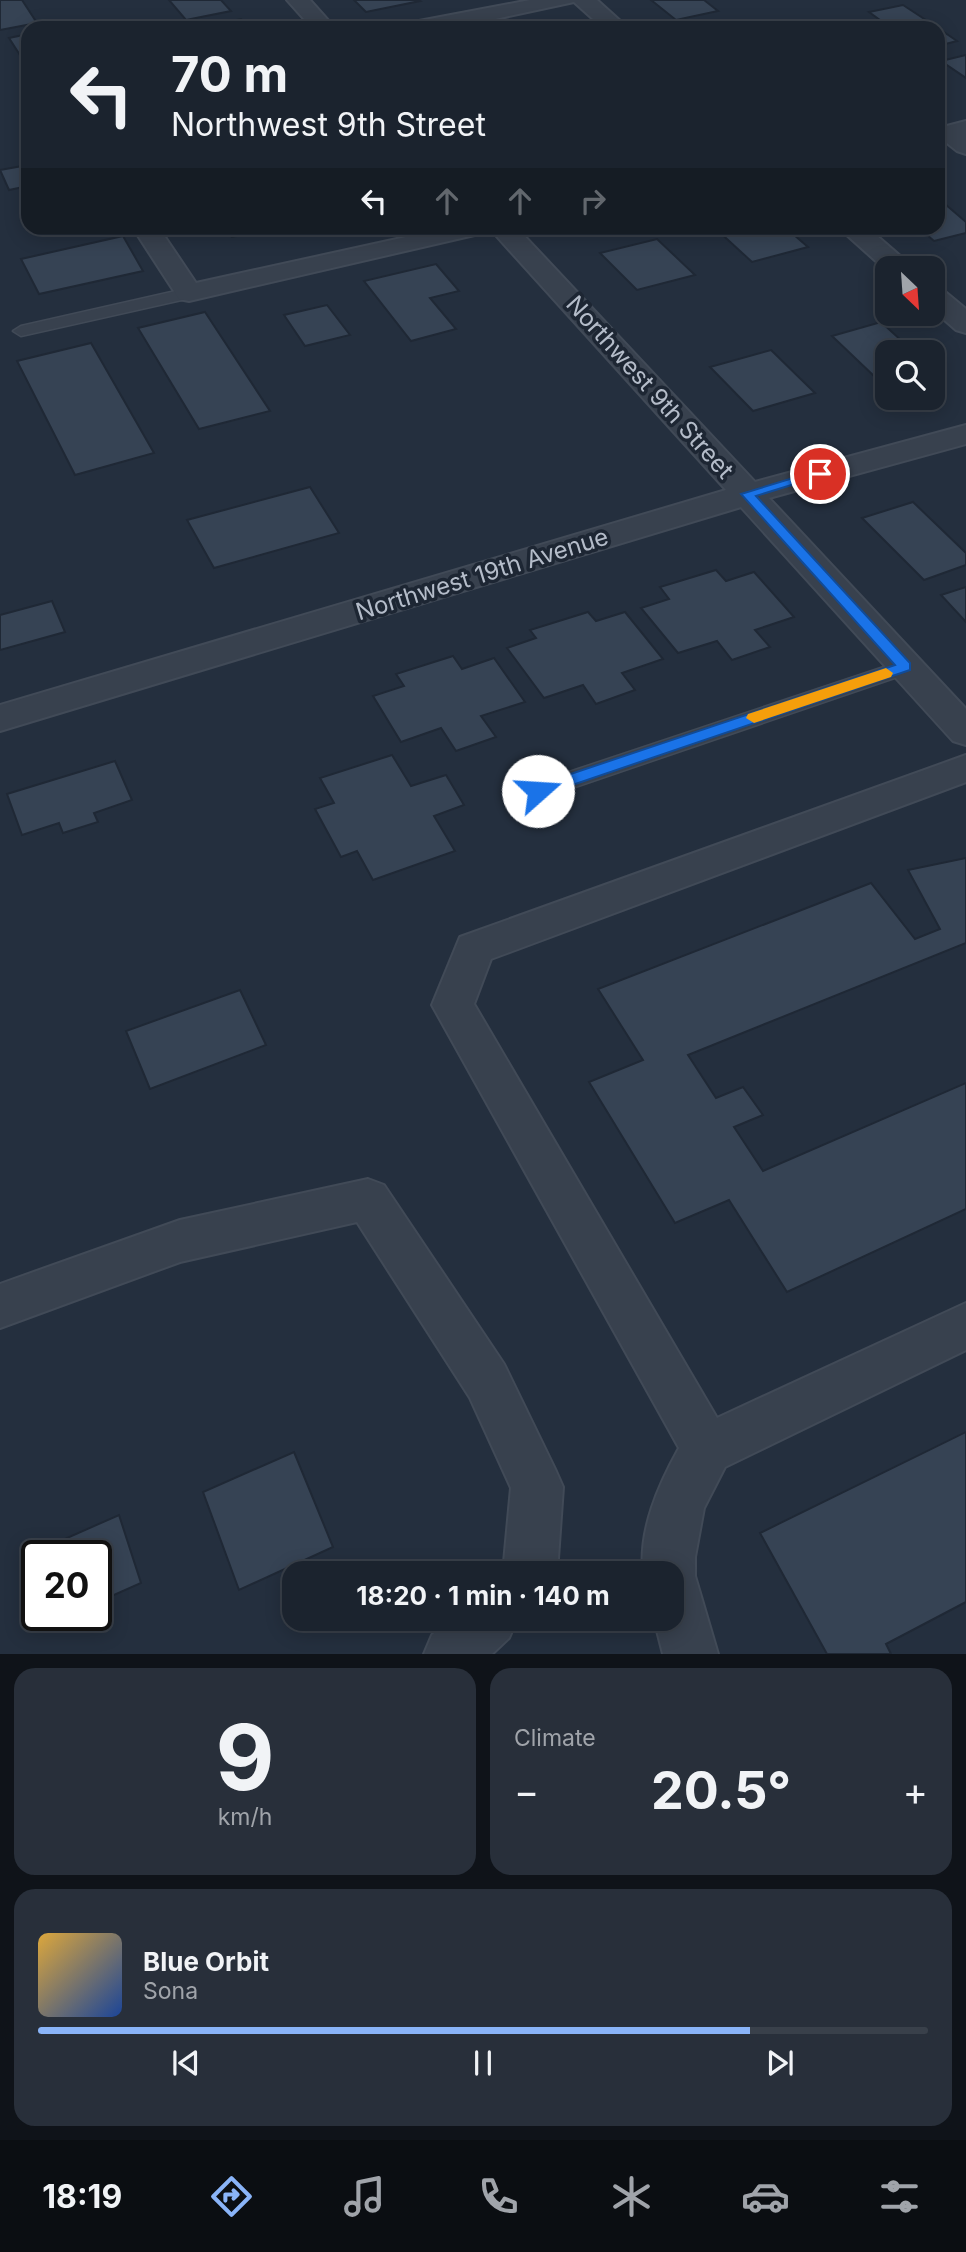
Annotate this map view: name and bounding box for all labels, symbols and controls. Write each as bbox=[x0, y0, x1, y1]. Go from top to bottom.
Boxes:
text: 70 m bbox=[171, 45, 288, 104]
icon: left bbox=[56, 49, 147, 140]
text: Northwest 9th Street bbox=[171, 105, 486, 144]
icon: left bbox=[355, 182, 393, 220]
icon: ahead bbox=[428, 182, 466, 220]
icon: ahead bbox=[501, 182, 539, 220]
icon: right bbox=[574, 182, 612, 220]
north arrow bbox=[875, 256, 945, 326]
map controls bbox=[875, 256, 945, 410]
street label: Northwest 9th Street bbox=[560, 290, 740, 485]
button: search bbox=[875, 340, 945, 410]
pin bbox=[790, 444, 850, 504]
icon: arrive bbox=[801, 455, 839, 493]
street label: Northwest 19th Avenue bbox=[352, 522, 612, 626]
position arrow bbox=[501, 754, 575, 828]
speed limit sign: 20 bbox=[21, 1540, 112, 1631]
text: 18:20 · 1 min · 140 m bbox=[356, 1580, 610, 1611]
text: 9 bbox=[215, 1702, 275, 1812]
text: Climate bbox=[514, 1724, 596, 1752]
text: 20.5° bbox=[651, 1759, 791, 1822]
text: − bbox=[514, 1768, 539, 1814]
text: + bbox=[903, 1768, 928, 1814]
text: km/h bbox=[218, 1803, 272, 1831]
text: Blue Orbit bbox=[143, 1946, 269, 1977]
text: Sona bbox=[143, 1977, 198, 2005]
icon: previous bbox=[167, 2044, 205, 2082]
icon: pause bbox=[464, 2044, 502, 2082]
icon: next bbox=[761, 2044, 799, 2082]
icon: directions bbox=[207, 2172, 256, 2221]
icon: music bbox=[340, 2172, 389, 2221]
icon: phone bbox=[474, 2172, 523, 2221]
icon: climate bbox=[607, 2172, 656, 2221]
icon: car bbox=[741, 2172, 790, 2221]
icon: filters bbox=[875, 2172, 924, 2221]
text: 18:19 bbox=[42, 2177, 122, 2216]

